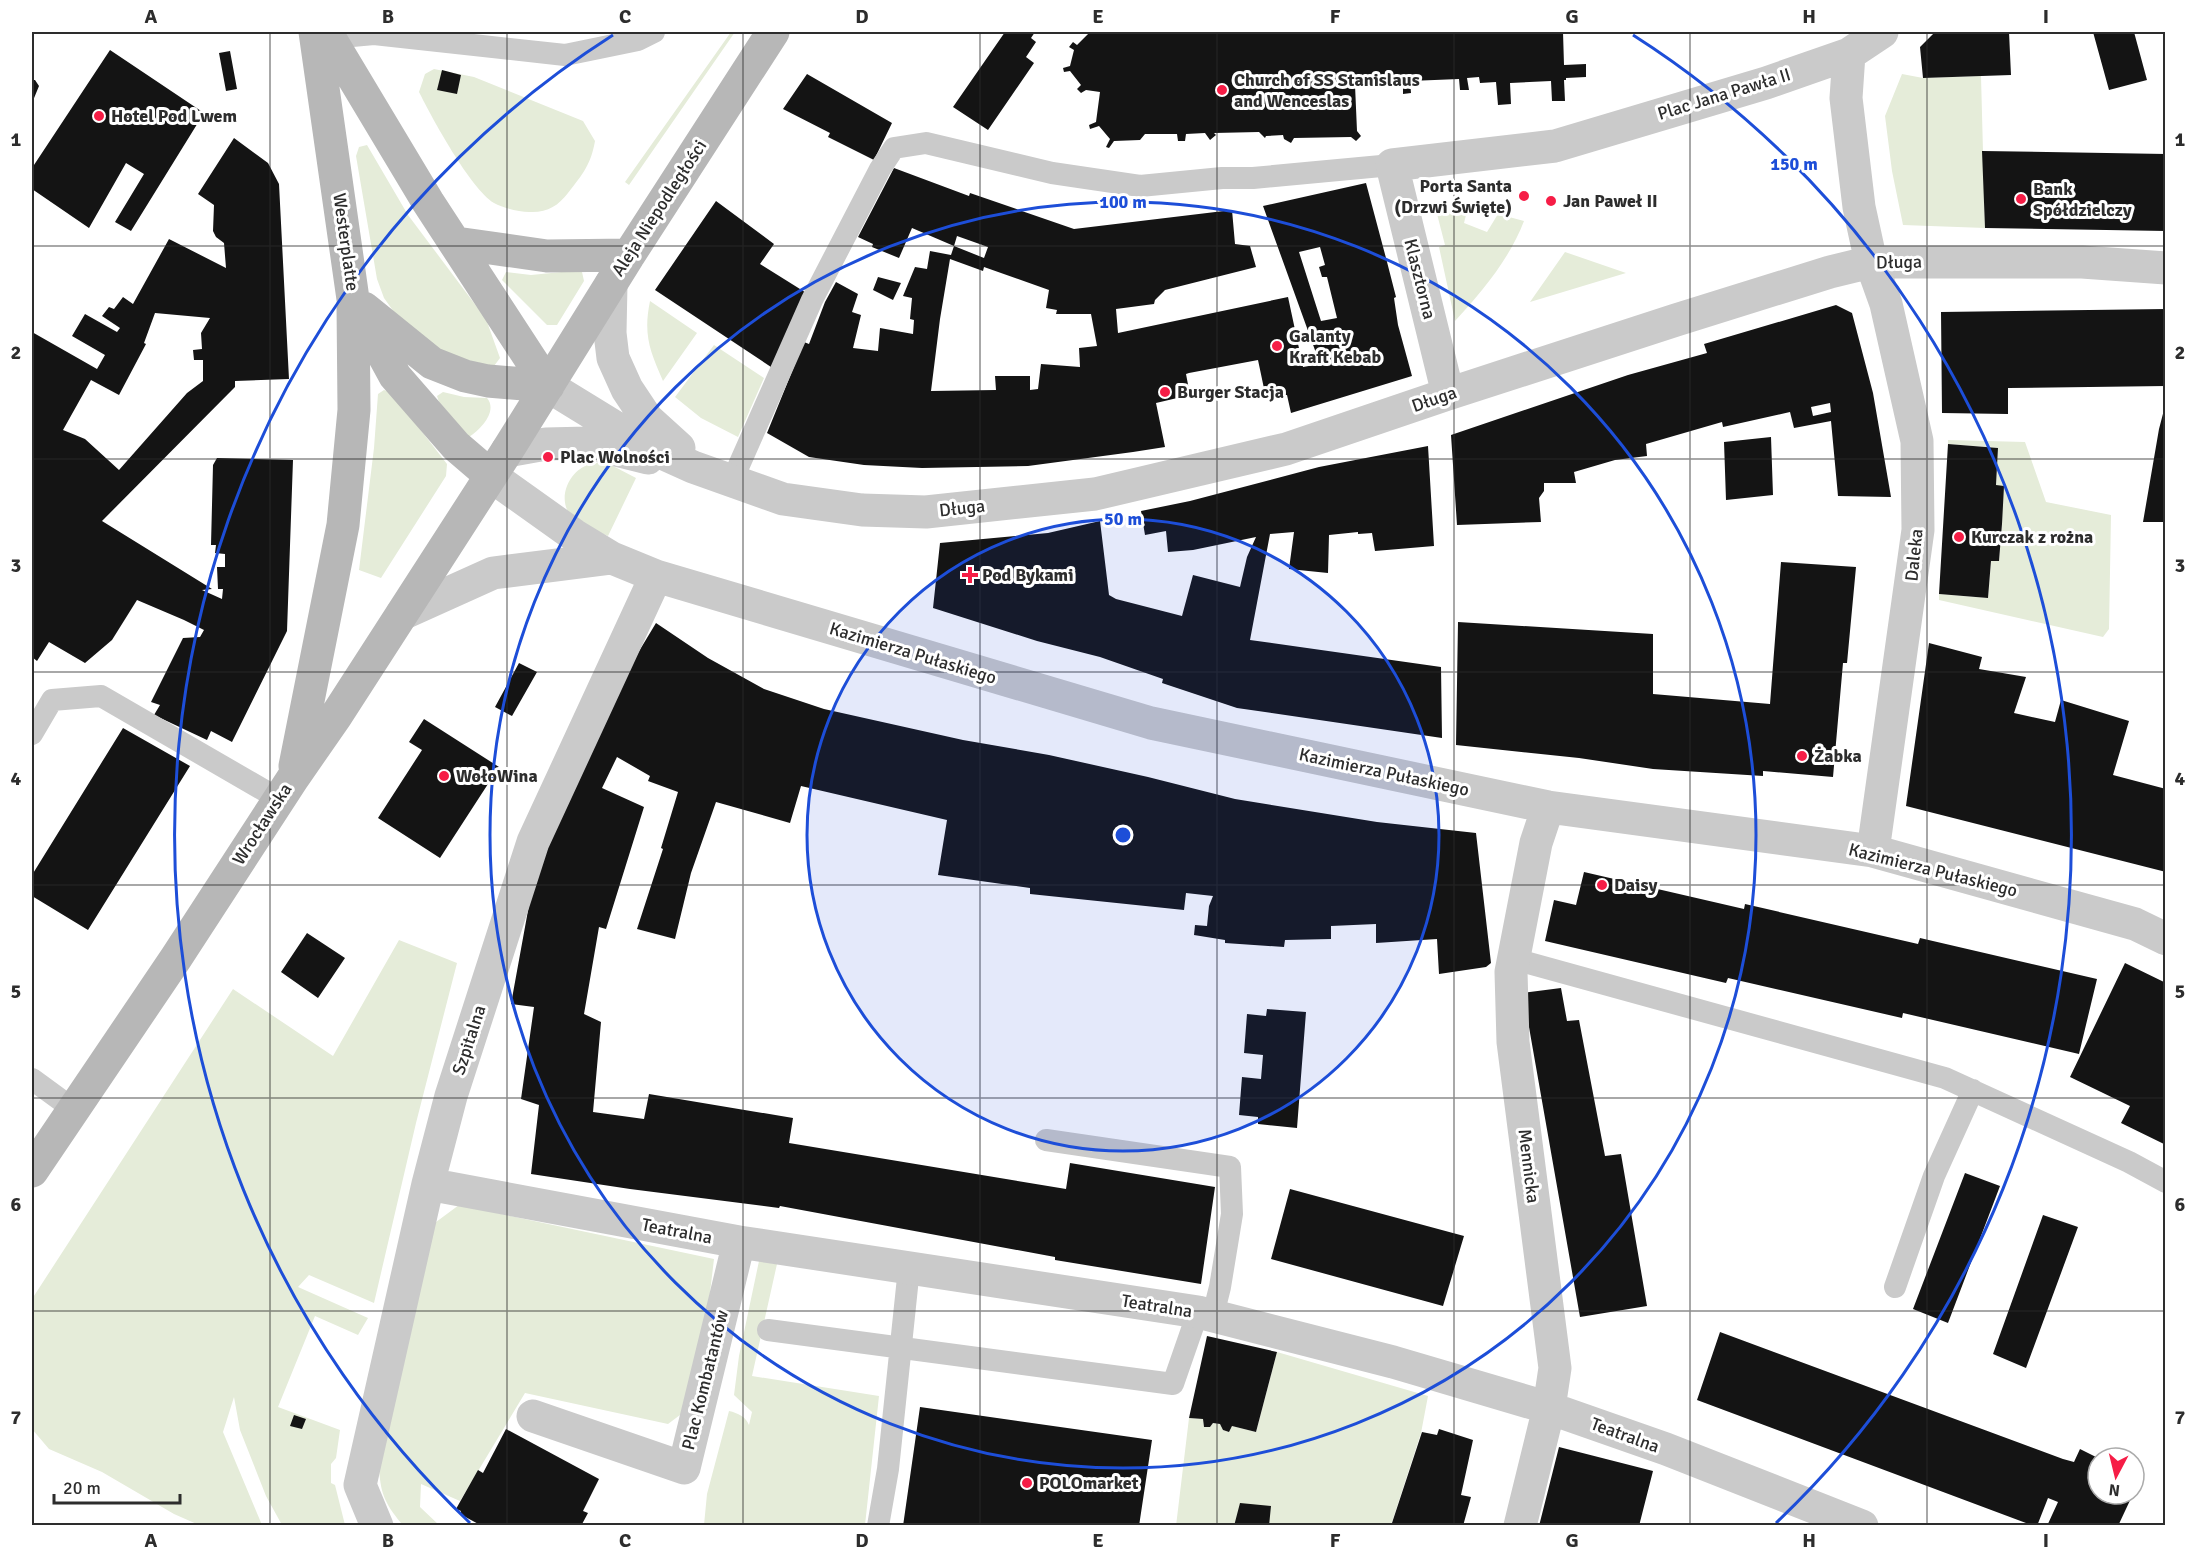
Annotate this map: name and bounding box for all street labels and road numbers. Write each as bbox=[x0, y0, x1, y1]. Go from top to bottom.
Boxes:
street label: Plac Jana Pawła II bbox=[1655, 63, 1793, 125]
street label: Aleja Niepodległości bbox=[607, 136, 711, 280]
street label: Westerplatte bbox=[328, 192, 364, 292]
street label: Klasztorna bbox=[1399, 236, 1441, 322]
street label: Długa bbox=[1876, 251, 1922, 273]
street label: Długa bbox=[1409, 381, 1459, 417]
street label: Długa bbox=[938, 495, 986, 521]
street label: Daleka bbox=[1900, 528, 1928, 582]
street label: Kazimierza Pułaskiego bbox=[827, 617, 999, 689]
street label: Kazimierza Pułaskiego bbox=[1297, 743, 1471, 801]
street label: Wrocławska bbox=[227, 779, 297, 869]
street label: Kazimierza Pułaskiego bbox=[1846, 838, 2020, 902]
street label: Szpitalna bbox=[447, 1002, 491, 1078]
street label: Mennicka bbox=[1514, 1128, 1544, 1204]
street label: Teatralna bbox=[640, 1213, 714, 1249]
street label: Teatralna bbox=[1120, 1290, 1194, 1322]
street label: Plac Kombatantów bbox=[677, 1308, 733, 1452]
street label: Teatralna bbox=[1588, 1412, 1662, 1458]

